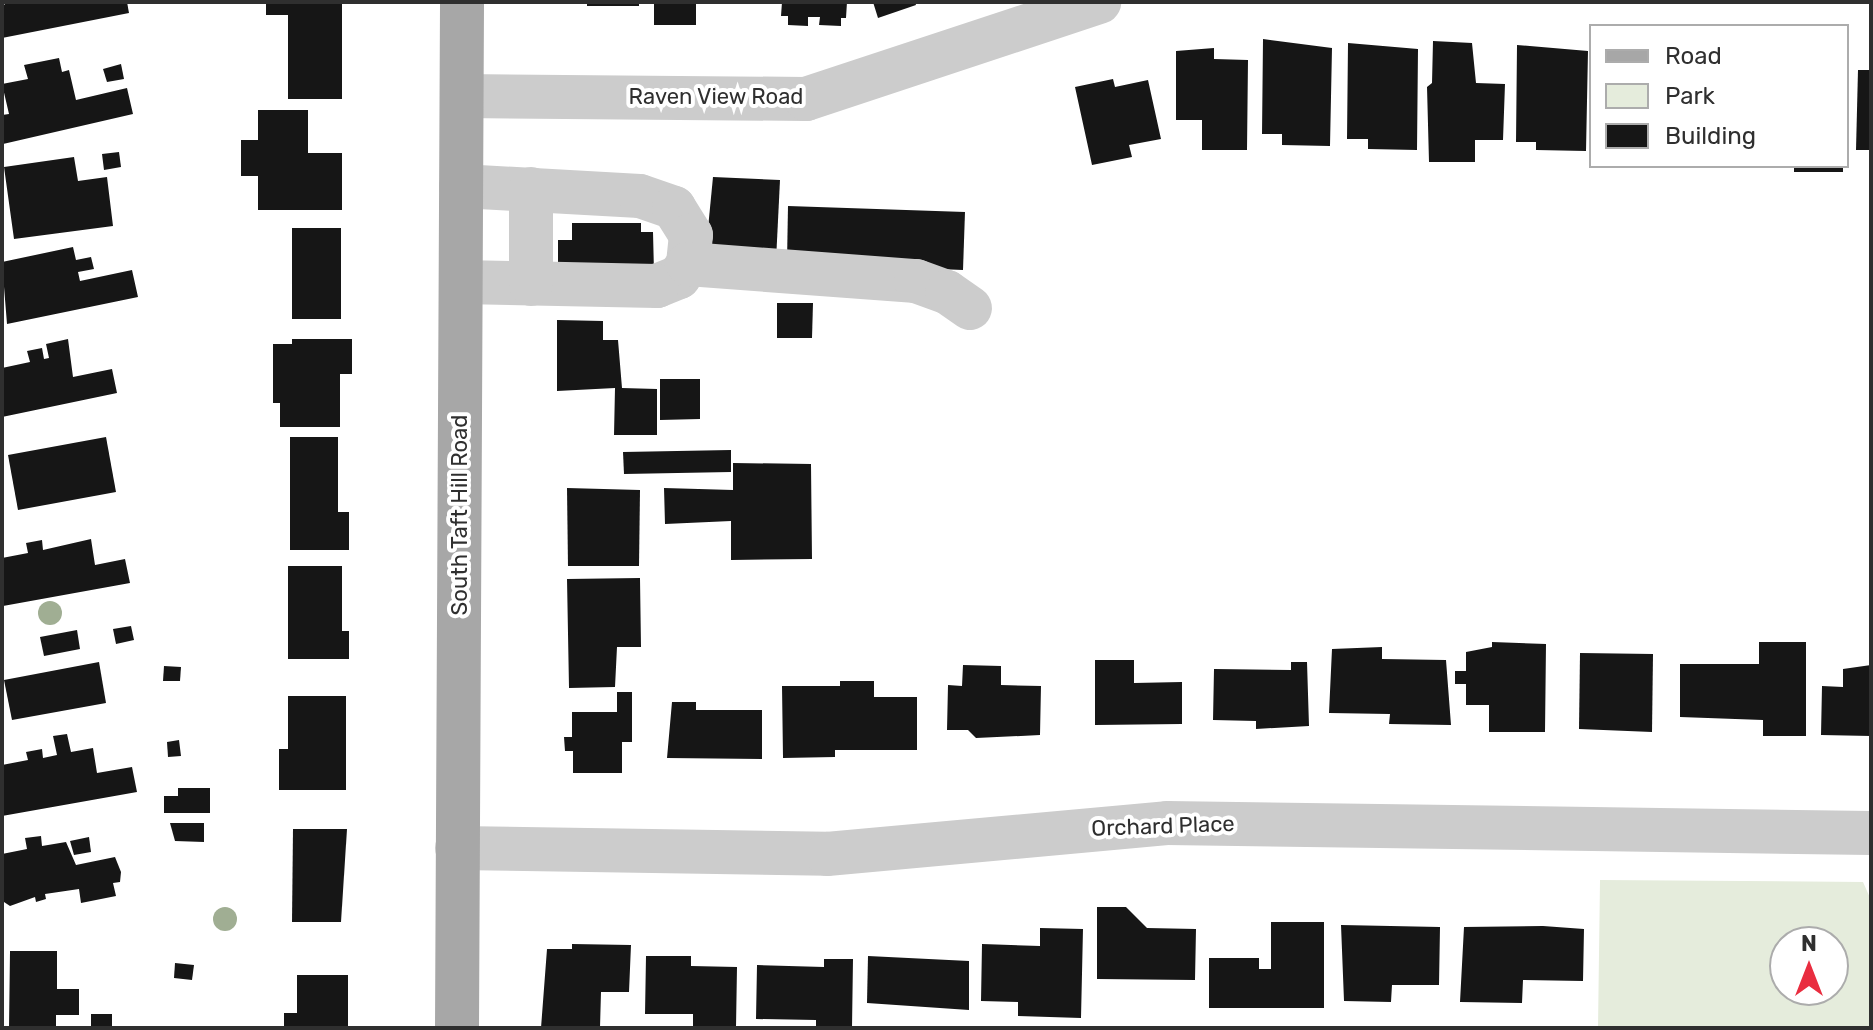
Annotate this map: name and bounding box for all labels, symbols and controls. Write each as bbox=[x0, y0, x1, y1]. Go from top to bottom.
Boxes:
legend bbox=[1589, 24, 1849, 168]
text: Road bbox=[1665, 42, 1722, 70]
text: Park bbox=[1665, 82, 1715, 110]
street label: Raven View Road bbox=[628, 84, 804, 110]
text: Building bbox=[1665, 122, 1756, 150]
street label: South Taft Hill Road bbox=[447, 414, 473, 616]
street label: Orchard Place bbox=[1091, 810, 1235, 842]
north arrow bbox=[1769, 926, 1849, 1006]
text: N bbox=[1801, 930, 1817, 957]

